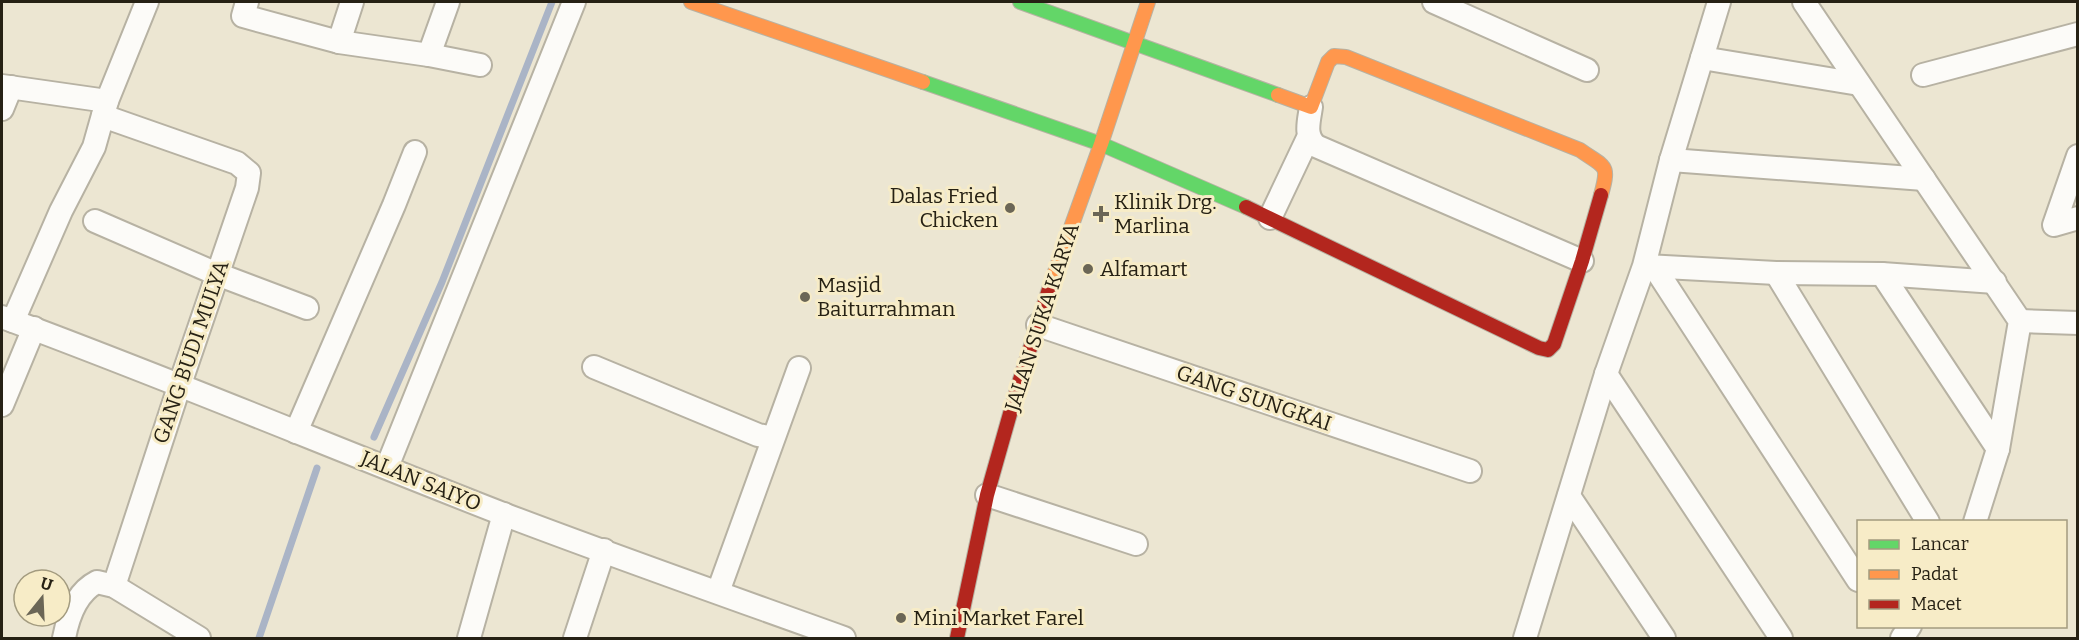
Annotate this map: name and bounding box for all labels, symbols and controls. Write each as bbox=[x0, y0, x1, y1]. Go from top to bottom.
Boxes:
place label: Dalas Fried Chicken bbox=[890, 183, 998, 233]
place label: Klinik Drg. Marlina bbox=[1114, 189, 1217, 239]
marker: Dalas Fried Chicken bbox=[1003, 201, 1017, 215]
marker: Klinik Drg. Marlina bbox=[1092, 205, 1110, 223]
street label: JALAN SUKA KARYA bbox=[999, 220, 1085, 415]
place label: Alfamart bbox=[1100, 256, 1188, 282]
street label: GANG BUDI MULYA bbox=[147, 257, 235, 447]
marker: Alfamart bbox=[1081, 262, 1095, 276]
place label: Masjid Baiturrahman bbox=[817, 272, 955, 322]
marker: Masjid Baiturrahman bbox=[798, 290, 812, 304]
street label: GANG SUNGKAI bbox=[1173, 359, 1335, 437]
street label: JALAN SAIYO bbox=[356, 445, 485, 517]
legend bbox=[1857, 520, 2067, 628]
text: Lancar bbox=[1911, 533, 1969, 555]
text: Padat bbox=[1911, 563, 1958, 585]
north arrow bbox=[12, 568, 72, 628]
text: U bbox=[38, 573, 55, 595]
text: Macet bbox=[1911, 593, 1962, 615]
place label: Mini Market Farel bbox=[913, 605, 1084, 631]
marker: Mini Market Farel bbox=[894, 611, 908, 625]

